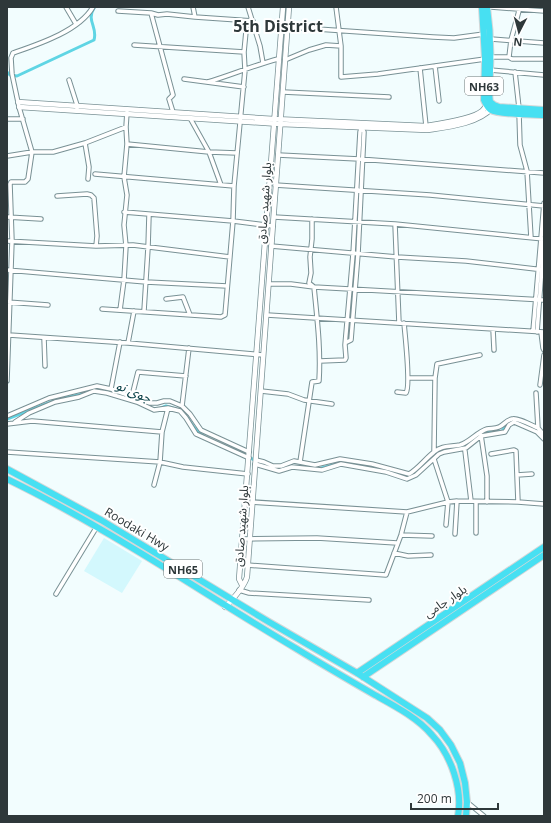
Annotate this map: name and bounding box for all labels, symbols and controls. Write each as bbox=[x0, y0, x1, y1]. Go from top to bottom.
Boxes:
north arrow bbox=[499, 12, 539, 52]
district label: 5th District bbox=[233, 15, 323, 37]
text: N bbox=[513, 35, 523, 50]
road number: NH63 bbox=[465, 77, 503, 95]
street label: بلوار شهید صادق bbox=[253, 162, 275, 244]
water label: جوی نو bbox=[114, 376, 155, 407]
street label: بلوار شهید صادق bbox=[230, 485, 252, 567]
street label: Roodaki Hwy bbox=[102, 503, 173, 555]
road number: NH65 bbox=[164, 560, 202, 578]
street label: بلوار جامی bbox=[420, 580, 470, 622]
scale bar bbox=[411, 785, 498, 811]
text: 200 m bbox=[417, 790, 452, 807]

